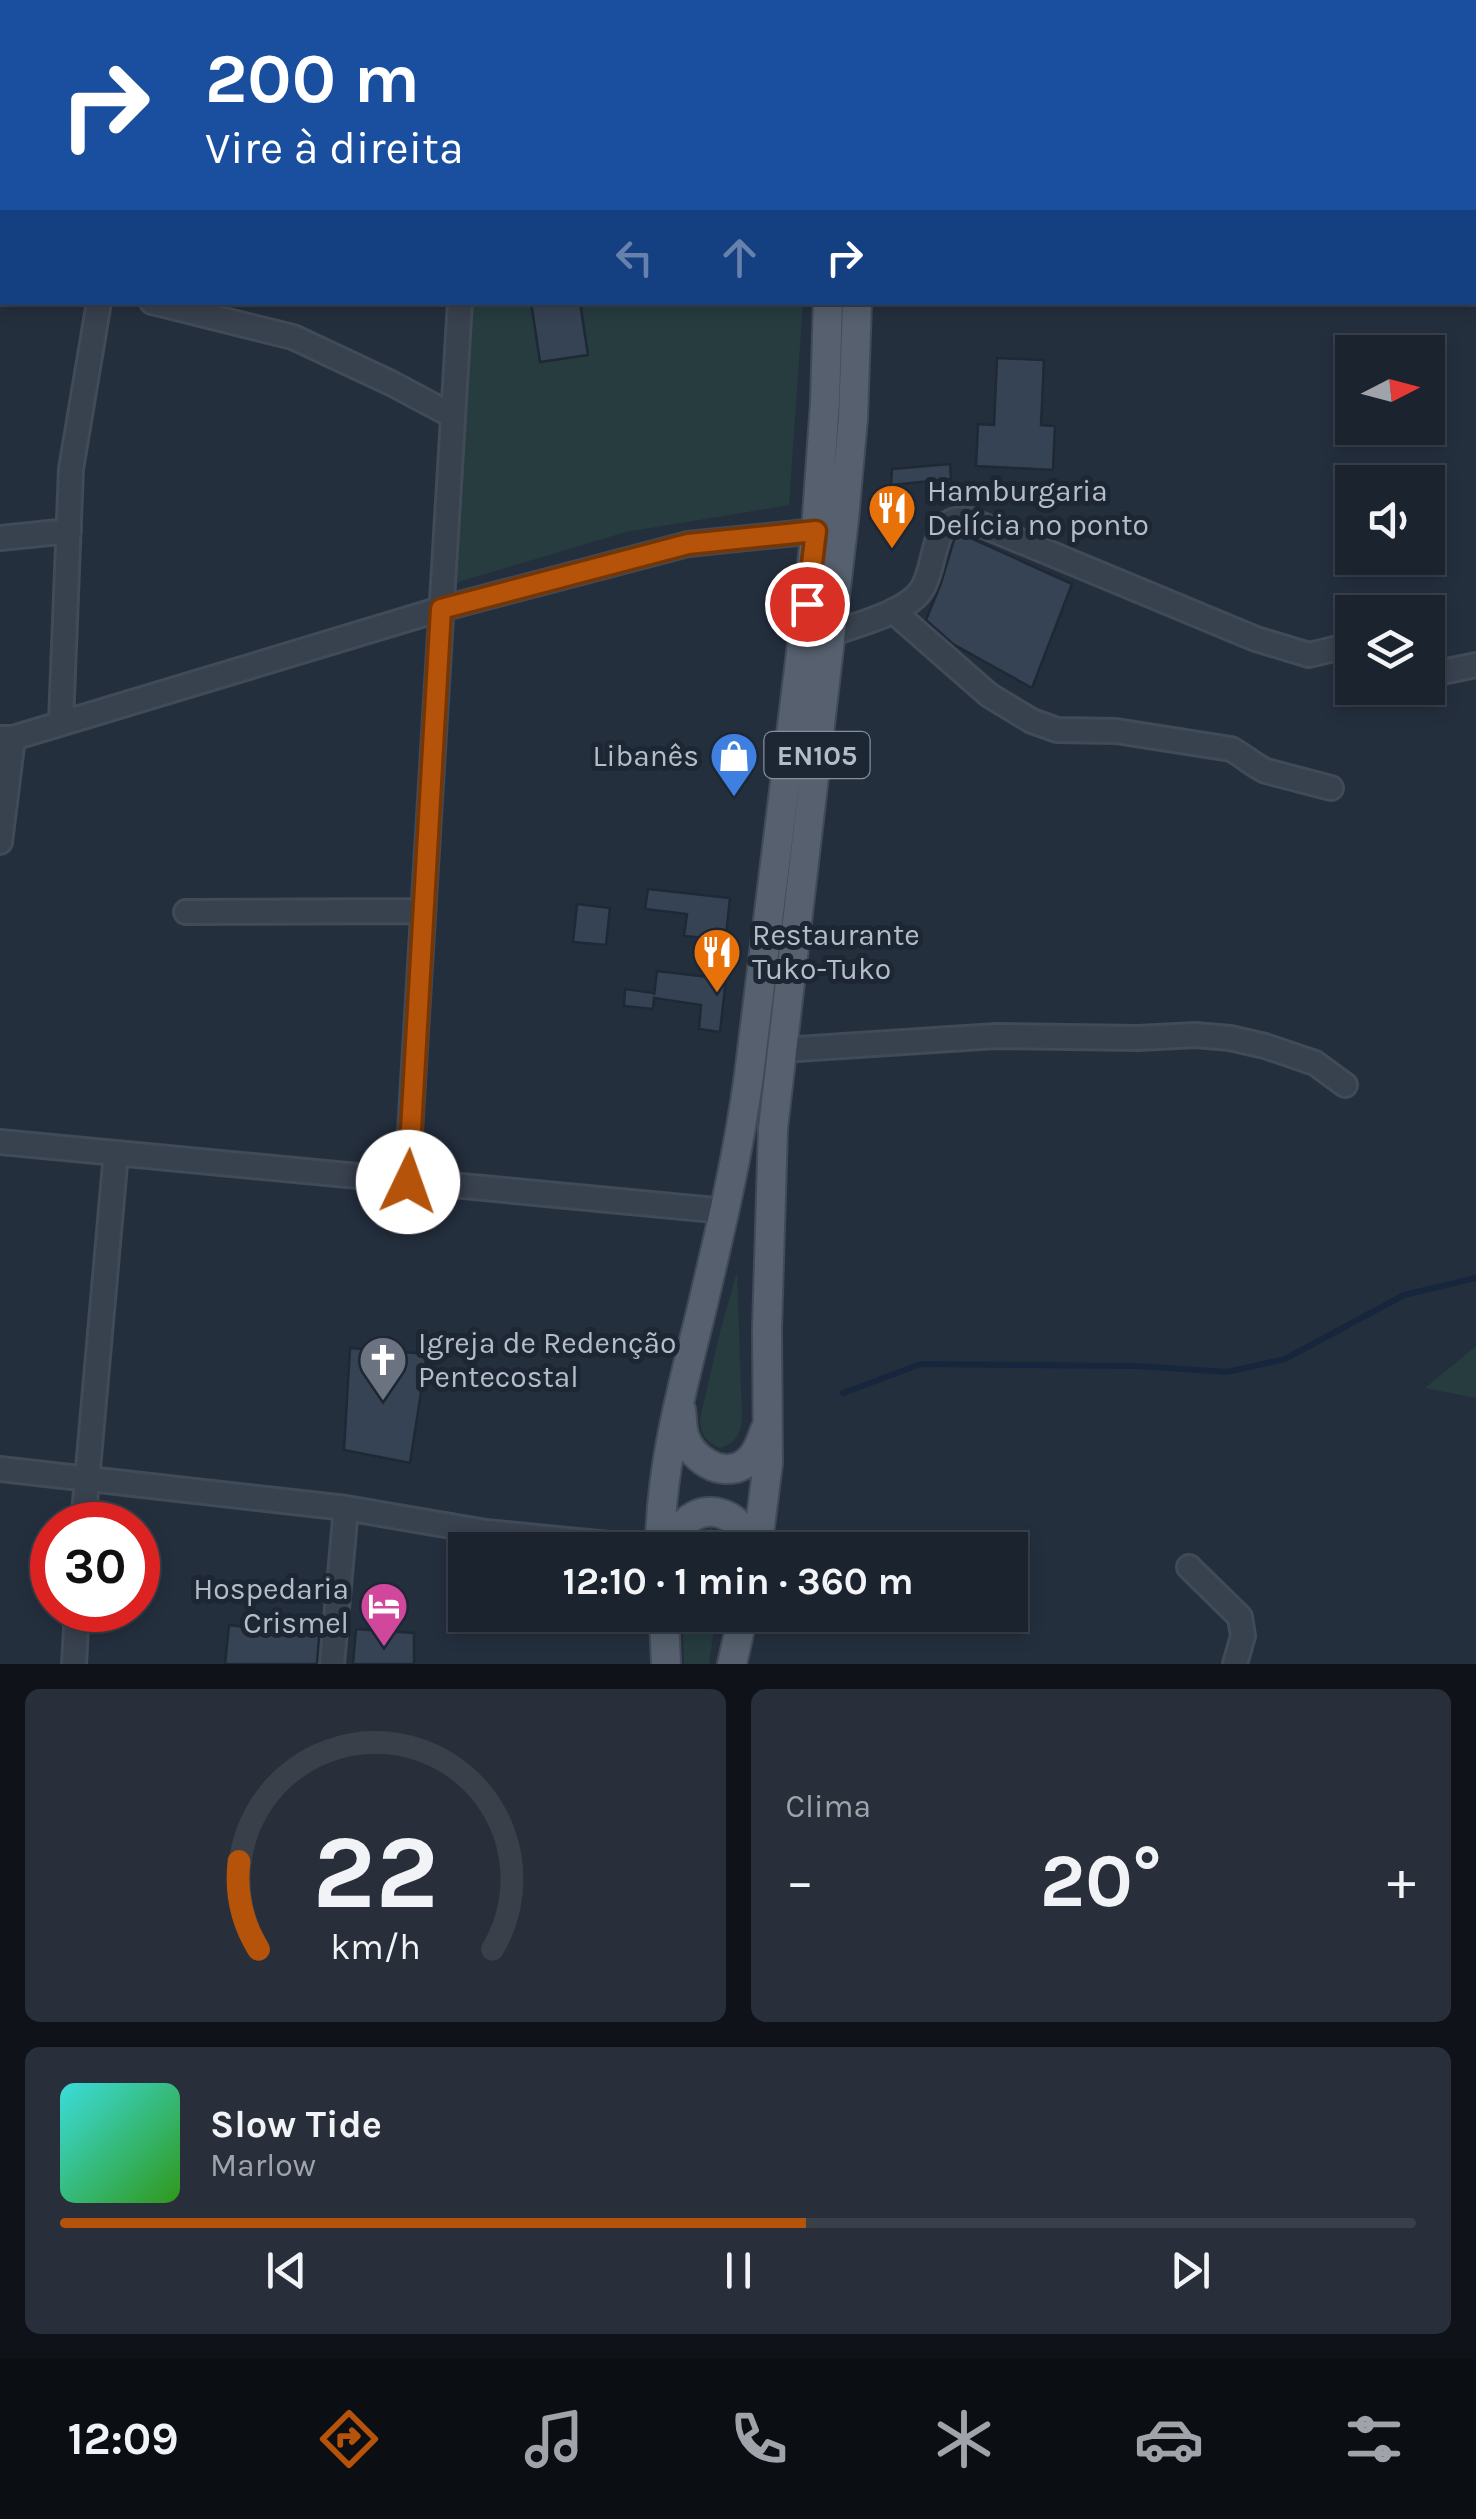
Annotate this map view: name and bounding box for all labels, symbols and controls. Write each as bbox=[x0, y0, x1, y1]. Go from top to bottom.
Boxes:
text: 200 m bbox=[205, 38, 420, 120]
icon: right bbox=[40, 40, 170, 170]
text: Vire à direita bbox=[205, 122, 464, 174]
icon: left bbox=[607, 230, 662, 285]
icon: ahead bbox=[712, 230, 767, 285]
icon: right bbox=[817, 230, 872, 285]
north arrow bbox=[1335, 335, 1445, 445]
map controls bbox=[1335, 335, 1445, 705]
button: sound bbox=[1335, 465, 1445, 575]
place label: Hamburgaria Delícia no ponto bbox=[927, 473, 1149, 543]
restaurant icon: Hamburgaria Delícia no ponto bbox=[866, 482, 918, 550]
pin bbox=[765, 562, 850, 647]
icon: arrive bbox=[780, 577, 835, 632]
button: layers bbox=[1335, 595, 1445, 705]
shop icon: Libanês bbox=[708, 730, 760, 798]
road number: EN105 bbox=[764, 732, 870, 778]
place label: Libanês bbox=[592, 738, 699, 774]
place label: Restaurante Tuko-Tuko bbox=[752, 917, 920, 987]
restaurant icon: Restaurante Tuko-Tuko bbox=[691, 926, 743, 994]
position arrow bbox=[356, 1130, 460, 1234]
place label: Igreja de Redenção Pentecostal bbox=[418, 1325, 676, 1395]
church icon: Igreja de Redenção Pentecostal bbox=[357, 1334, 409, 1402]
speed limit sign: 30 bbox=[30, 1502, 160, 1632]
text: 12:10 · 1 min · 360 m bbox=[563, 1559, 913, 1604]
place label: Hospedaria Crismel bbox=[193, 1571, 349, 1641]
hotel icon: Hospedaria Crismel bbox=[358, 1580, 410, 1648]
text: Clima bbox=[786, 1788, 871, 1825]
text: 22 bbox=[312, 1812, 438, 1933]
text: 20° bbox=[1040, 1837, 1162, 1925]
text: − bbox=[786, 1849, 814, 1913]
text: + bbox=[1387, 1849, 1416, 1913]
text: km/h bbox=[330, 1926, 421, 1968]
text: Slow Tide bbox=[210, 2102, 382, 2147]
text: Marlow bbox=[210, 2147, 316, 2184]
icon: previous bbox=[259, 2243, 314, 2298]
icon: pause bbox=[711, 2243, 766, 2298]
icon: next bbox=[1163, 2243, 1218, 2298]
icon: directions bbox=[314, 2404, 384, 2474]
icon: music bbox=[519, 2404, 589, 2474]
icon: phone bbox=[724, 2404, 794, 2474]
icon: climate bbox=[929, 2404, 999, 2474]
icon: car bbox=[1134, 2404, 1204, 2474]
icon: filters bbox=[1339, 2404, 1409, 2474]
text: 12:09 bbox=[67, 2413, 179, 2465]

